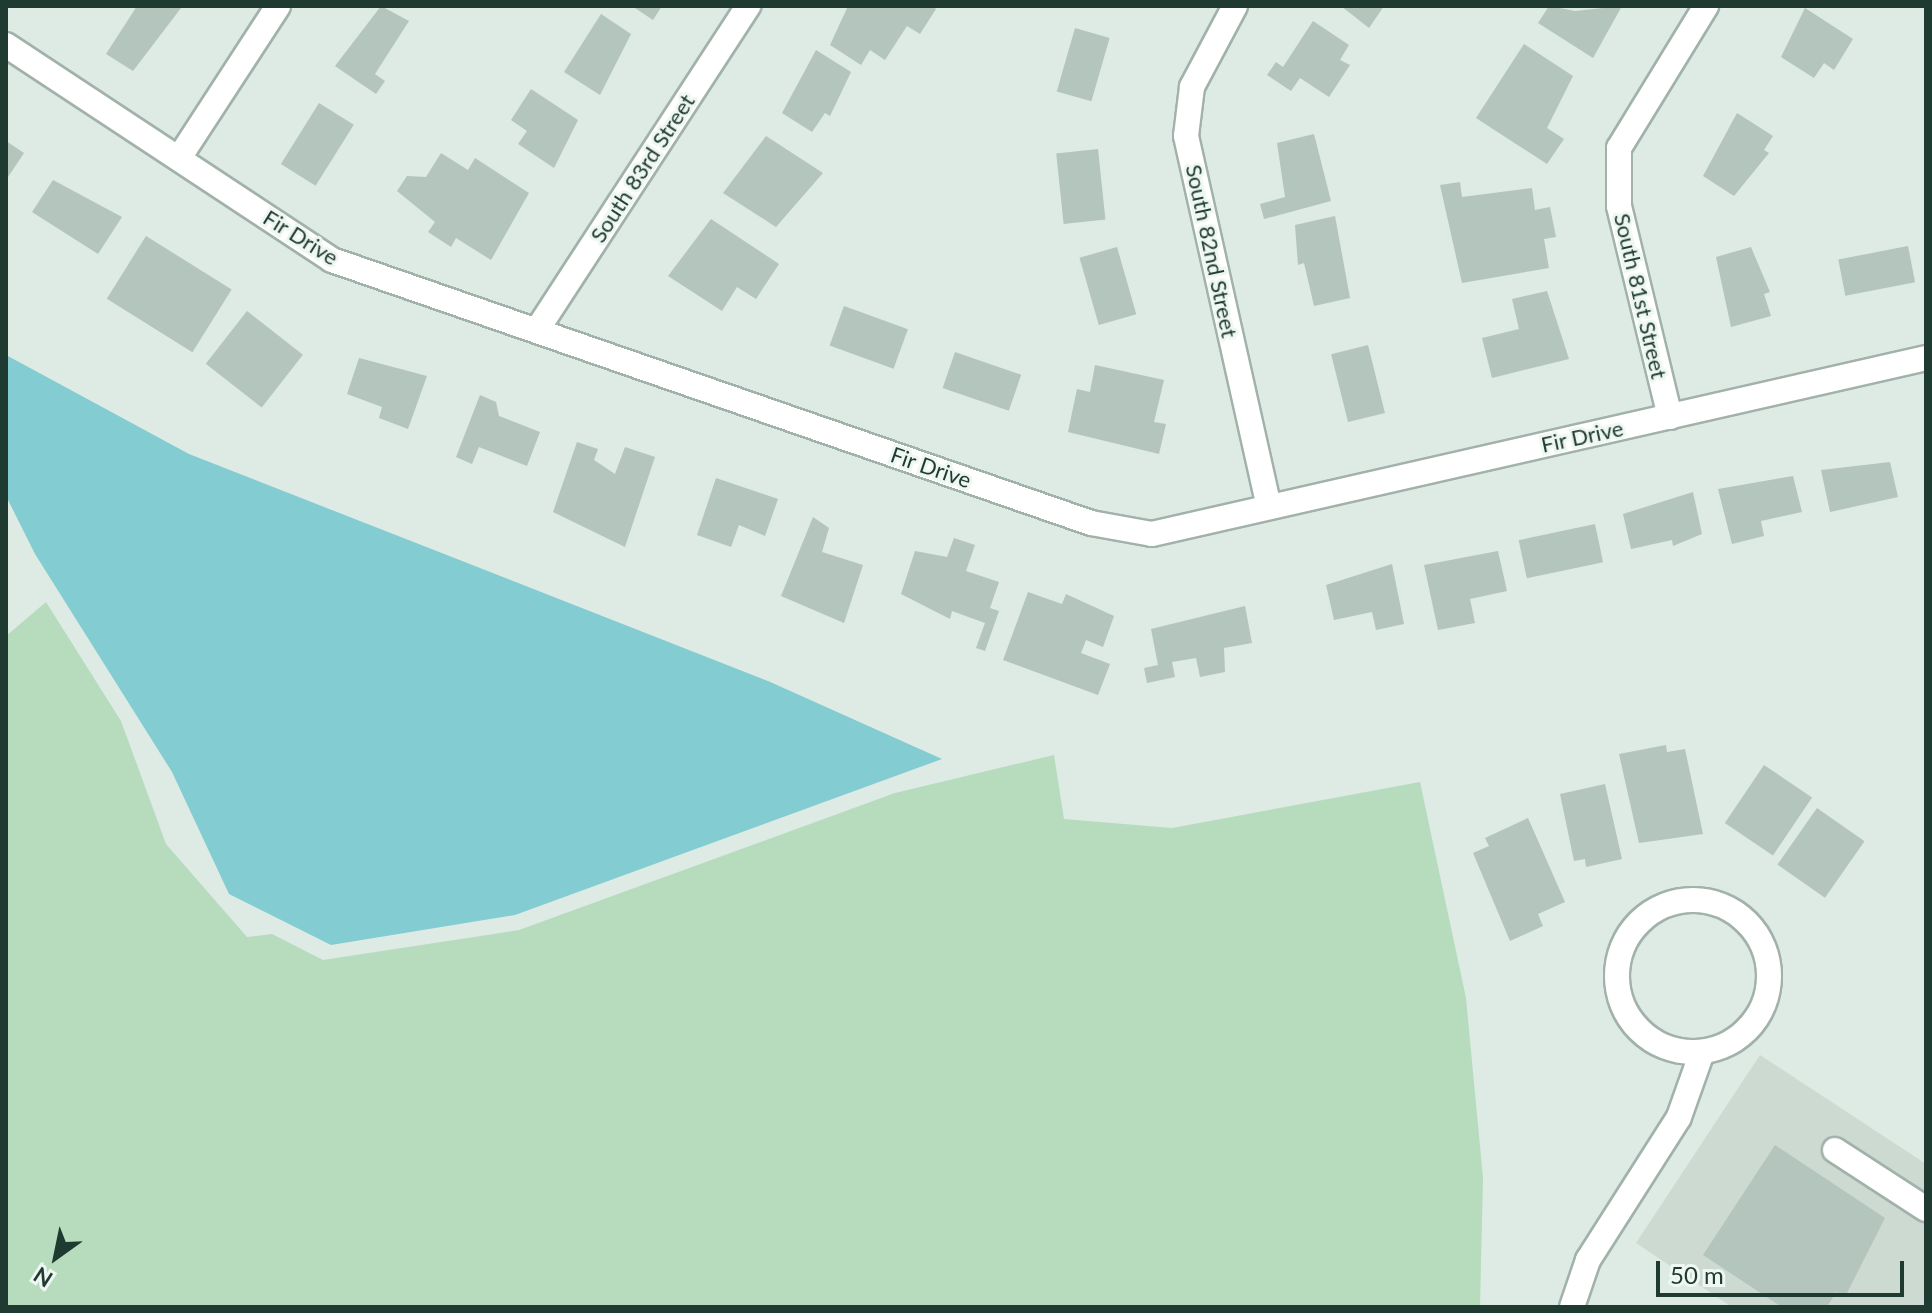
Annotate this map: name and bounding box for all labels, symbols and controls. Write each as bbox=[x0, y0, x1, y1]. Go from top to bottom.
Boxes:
street label: South 83rd Street bbox=[584, 89, 700, 247]
street label: South 82nd Street bbox=[1181, 162, 1243, 340]
street label: Fir Drive bbox=[258, 204, 344, 270]
street label: South 81st Street bbox=[1609, 211, 1673, 381]
street label: Fir Drive bbox=[1538, 414, 1626, 458]
street label: Fir Drive bbox=[887, 441, 975, 493]
north arrow bbox=[16, 1217, 96, 1297]
scale bar bbox=[1660, 1245, 1908, 1295]
text: 50 m bbox=[1670, 1260, 1724, 1289]
text: N bbox=[28, 1262, 57, 1293]

